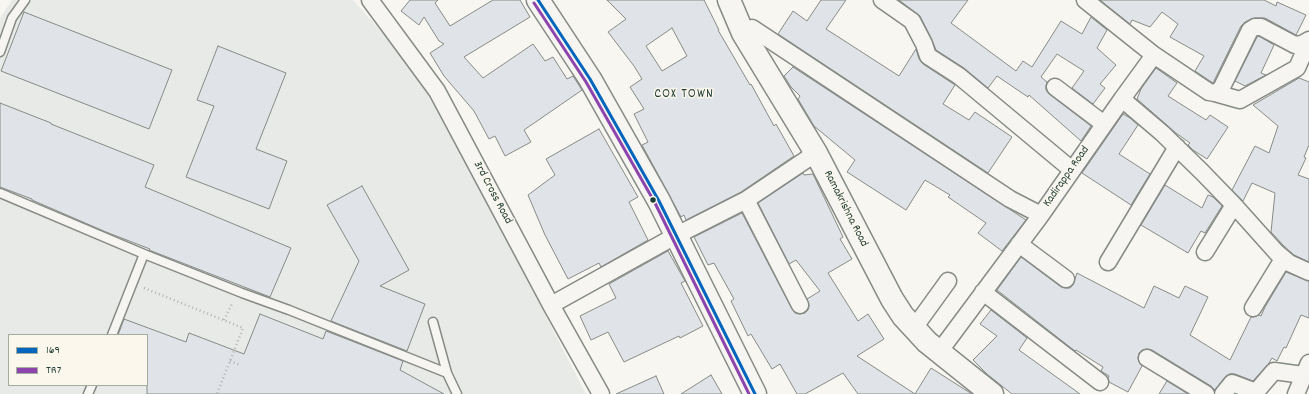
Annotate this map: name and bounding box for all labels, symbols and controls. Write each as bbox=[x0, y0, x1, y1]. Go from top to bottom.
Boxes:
district label: COX TOWN bbox=[654, 87, 714, 103]
street label: Kadirappa Road bbox=[1041, 144, 1093, 210]
street label: 3rd Cross Road bbox=[469, 159, 515, 227]
street label: Ramakrishna Road bbox=[820, 168, 870, 250]
unlabelled marker bbox=[648, 195, 658, 205]
legend bbox=[8, 334, 148, 386]
text: 169 bbox=[46, 342, 60, 359]
text: TR7 bbox=[46, 362, 61, 379]

